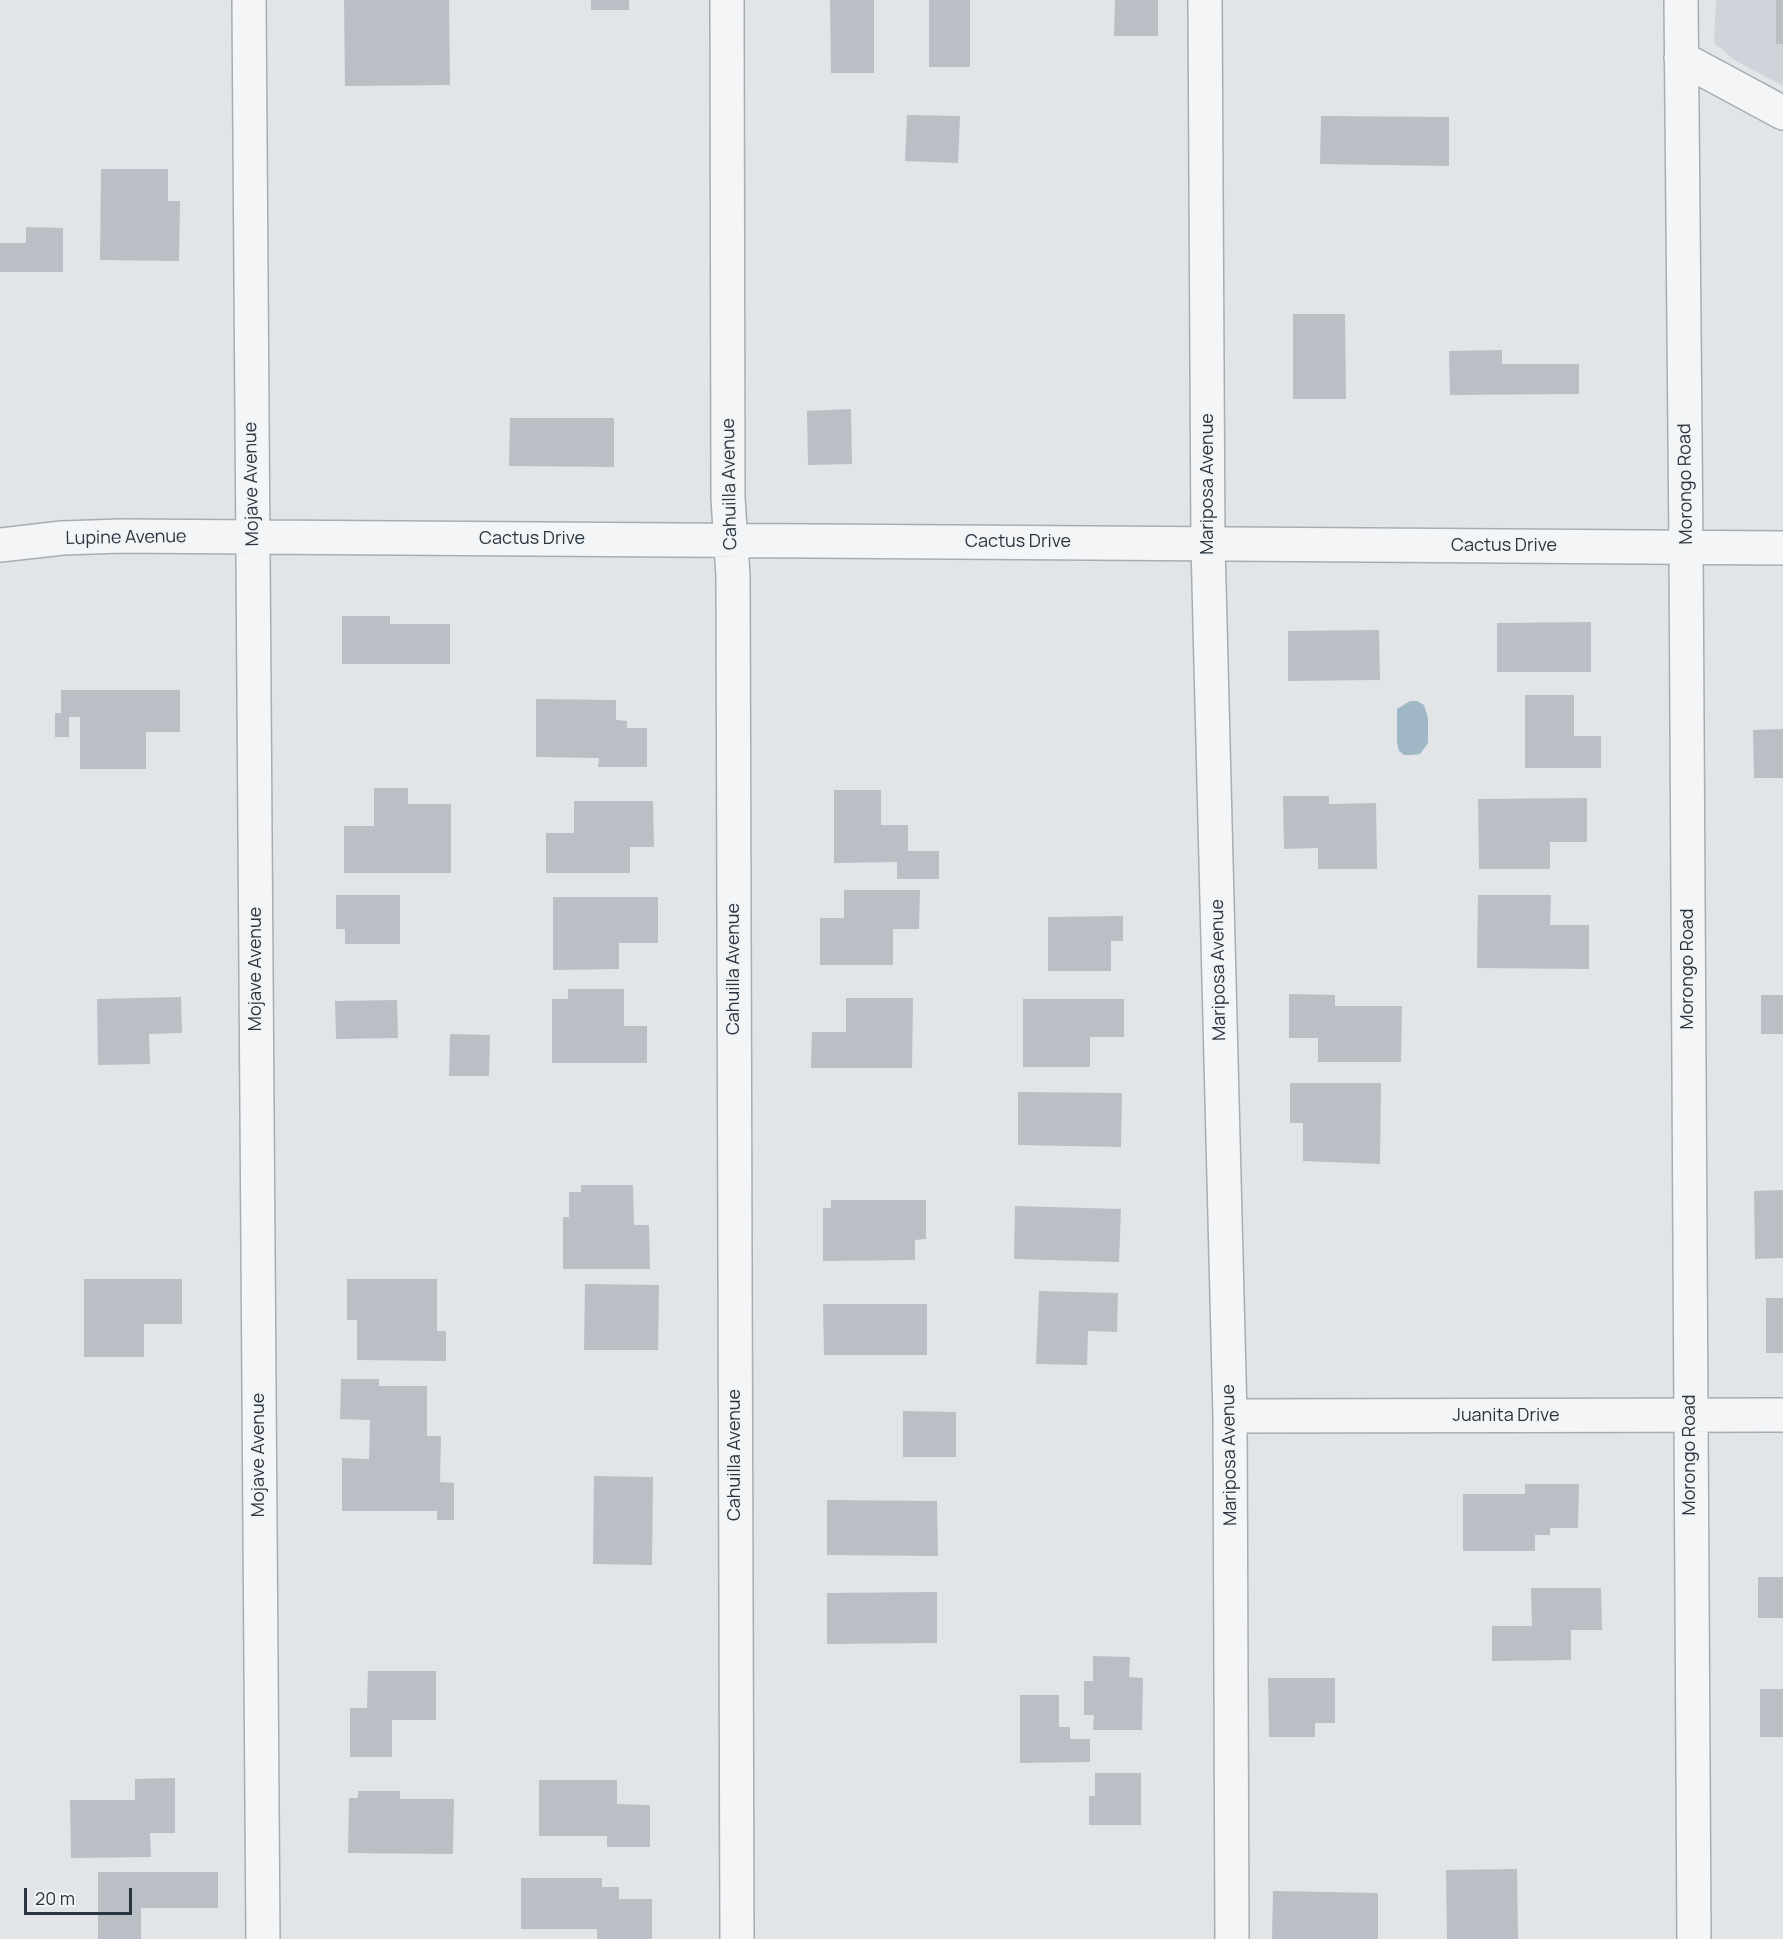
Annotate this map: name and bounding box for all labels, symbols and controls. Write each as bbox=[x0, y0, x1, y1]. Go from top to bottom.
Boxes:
street label: Mariposa Avenue bbox=[1197, 413, 1219, 555]
street label: Cahuilla Avenue bbox=[718, 418, 742, 550]
street label: Mojave Avenue bbox=[240, 422, 264, 546]
street label: Morongo Road bbox=[1674, 423, 1698, 545]
street label: Lupine Avenue bbox=[65, 526, 187, 550]
street label: Cactus Drive bbox=[479, 528, 585, 550]
street label: Cactus Drive bbox=[965, 531, 1071, 553]
street label: Cactus Drive bbox=[1451, 535, 1557, 557]
street label: Mariposa Avenue bbox=[1207, 899, 1231, 1041]
street label: Cahuilla Avenue bbox=[723, 903, 745, 1035]
street label: Mojave Avenue bbox=[245, 907, 267, 1031]
street label: Morongo Road bbox=[1677, 909, 1699, 1029]
street label: Mariposa Avenue bbox=[1218, 1384, 1242, 1526]
street label: Cahuilla Avenue bbox=[724, 1389, 746, 1521]
street label: Mojave Avenue bbox=[248, 1393, 270, 1517]
street label: Morongo Road bbox=[1679, 1395, 1701, 1515]
street label: Juanita Drive bbox=[1453, 1405, 1559, 1427]
scale bar bbox=[27, 1876, 135, 1914]
text: 20 m bbox=[35, 1886, 75, 1910]

